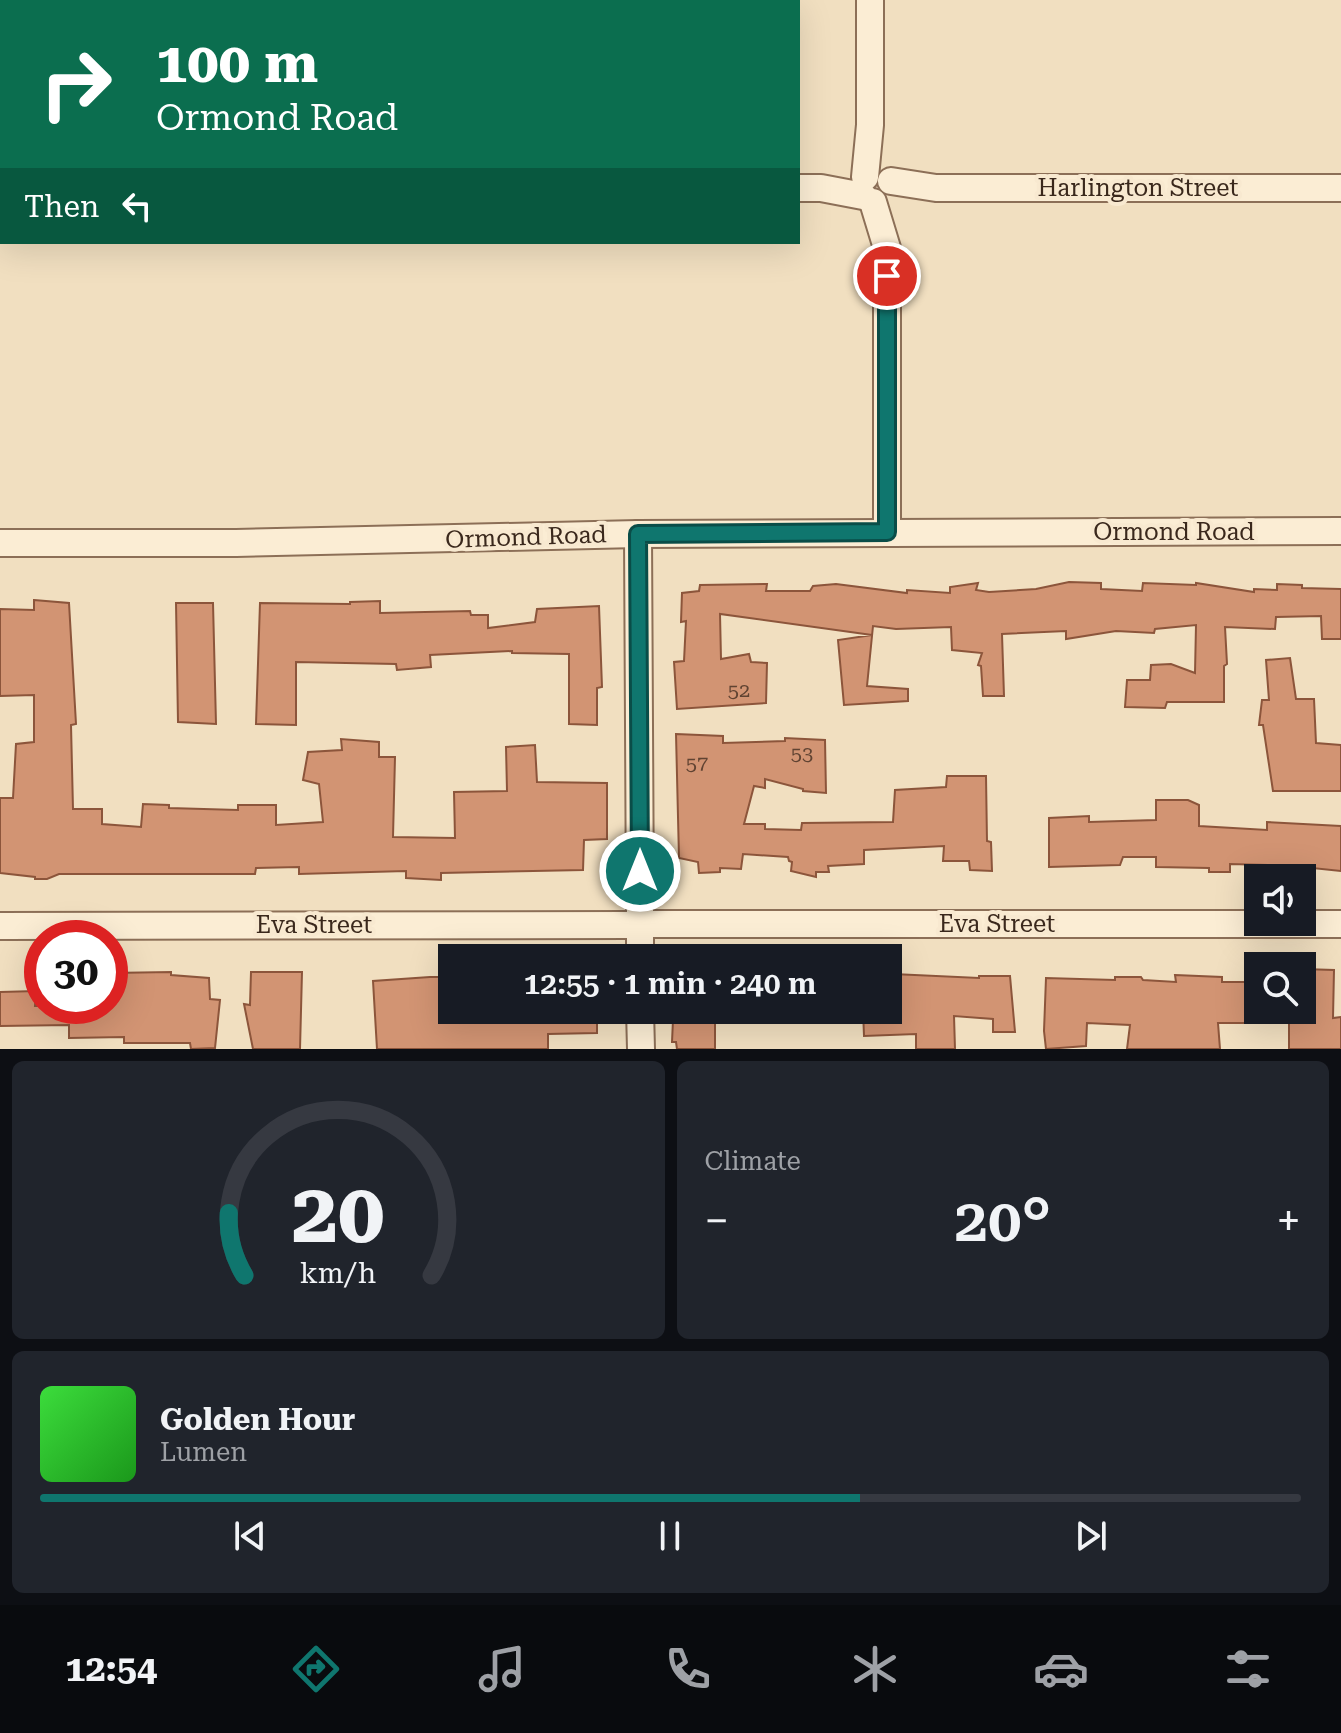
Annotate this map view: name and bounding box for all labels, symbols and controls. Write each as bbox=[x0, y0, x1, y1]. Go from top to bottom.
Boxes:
text: 100 m bbox=[156, 30, 318, 96]
icon: right bbox=[24, 32, 128, 136]
text: Ormond Road bbox=[156, 97, 398, 139]
street label: Harlington Street bbox=[1038, 174, 1239, 202]
icon: left bbox=[115, 184, 159, 228]
text: Then bbox=[24, 189, 99, 224]
pin bbox=[853, 242, 921, 310]
icon: arrive bbox=[865, 254, 909, 298]
street label: Ormond Road bbox=[1093, 518, 1255, 546]
street label: Ormond Road bbox=[445, 520, 607, 554]
house number: 52 bbox=[728, 678, 750, 702]
house number: 53 bbox=[791, 741, 813, 765]
house number: 57 bbox=[686, 751, 708, 775]
position arrow bbox=[598, 829, 682, 913]
map controls bbox=[1244, 864, 1316, 1024]
button: sound bbox=[1244, 864, 1316, 936]
street label: Eva Street bbox=[939, 910, 1055, 938]
street label: Eva Street bbox=[256, 911, 372, 939]
speed limit sign: 30 bbox=[24, 920, 128, 1024]
button: search bbox=[1244, 952, 1316, 1024]
text: 12:55 · 1 min · 240 m bbox=[524, 966, 816, 1001]
text: Climate bbox=[705, 1146, 801, 1176]
text: 20 bbox=[292, 1165, 385, 1262]
text: 20° bbox=[954, 1185, 1051, 1256]
text: − bbox=[705, 1195, 729, 1247]
text: + bbox=[1276, 1195, 1301, 1247]
text: km/h bbox=[300, 1256, 377, 1290]
text: Golden Hour bbox=[160, 1402, 355, 1437]
text: Lumen bbox=[160, 1437, 247, 1467]
icon: previous bbox=[228, 1514, 272, 1558]
icon: pause bbox=[648, 1514, 692, 1558]
icon: next bbox=[1069, 1514, 1113, 1558]
icon: directions bbox=[288, 1641, 344, 1697]
icon: music bbox=[474, 1641, 530, 1697]
icon: phone bbox=[660, 1641, 716, 1697]
icon: climate bbox=[847, 1641, 903, 1697]
icon: car bbox=[1033, 1641, 1089, 1697]
icon: filters bbox=[1220, 1641, 1276, 1697]
text: 12:54 bbox=[65, 1648, 157, 1690]

